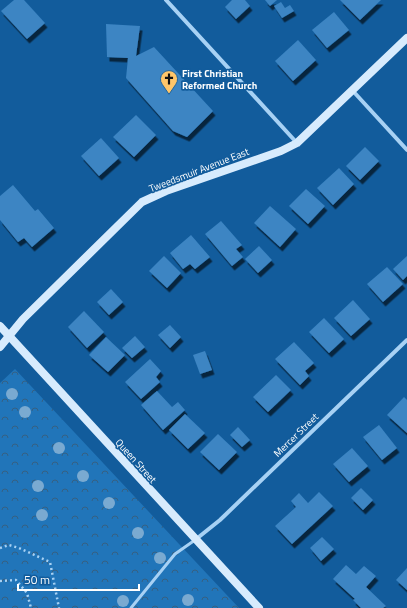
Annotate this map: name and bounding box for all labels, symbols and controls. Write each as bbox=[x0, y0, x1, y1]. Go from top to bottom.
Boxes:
place label: First Christian Reformed Church bbox=[182, 66, 257, 93]
church icon: First Christian Reformed Church bbox=[159, 69, 179, 94]
street label: Tweedsmuir Avenue East bbox=[147, 144, 252, 196]
street label: Mercer Street bbox=[270, 409, 322, 460]
street label: Queen Street bbox=[112, 435, 160, 487]
scale bar bbox=[18, 566, 139, 592]
text: 50 m bbox=[24, 570, 50, 589]

